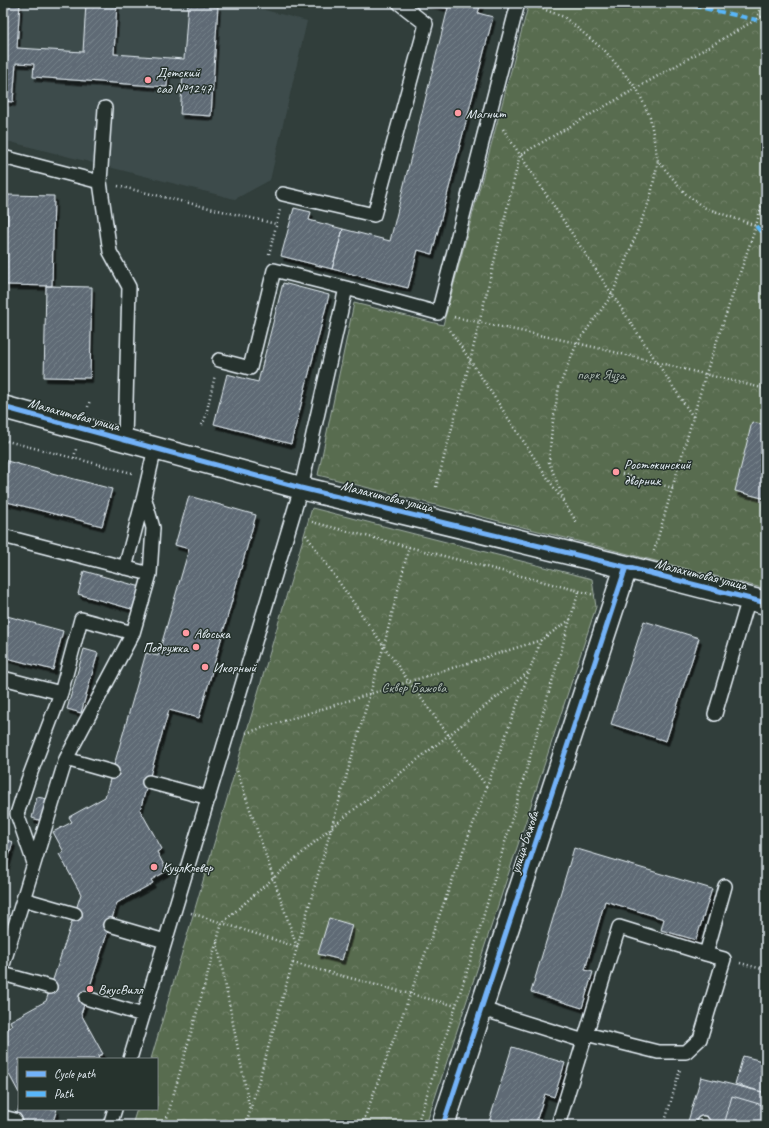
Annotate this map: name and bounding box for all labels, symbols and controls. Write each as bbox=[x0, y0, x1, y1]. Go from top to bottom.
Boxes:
place label: Детский сад №1247 bbox=[156, 64, 212, 97]
marker: Детский сад №1247 bbox=[143, 75, 153, 85]
place label: Магнит bbox=[466, 105, 507, 122]
marker: Магнит bbox=[453, 108, 463, 118]
park label: парк Яуза bbox=[577, 366, 626, 383]
street label: Малахитовая улица bbox=[26, 394, 123, 435]
place label: Ростокинский дворник bbox=[624, 456, 692, 489]
marker: Ростокинский дворник bbox=[611, 467, 621, 477]
street label: Малахитовая улица bbox=[339, 477, 436, 516]
street label: Малахитовая улица bbox=[653, 555, 750, 594]
place label: Авоська bbox=[194, 625, 231, 642]
marker: Авоська bbox=[181, 628, 191, 638]
place label: Подружка bbox=[143, 639, 189, 656]
marker: Подружка bbox=[191, 642, 201, 652]
place label: Икорный bbox=[213, 659, 257, 676]
marker: Икорный bbox=[200, 662, 210, 672]
park label: Сквер Бажова bbox=[382, 679, 447, 696]
street label: улица Бажова bbox=[506, 808, 543, 877]
place label: КуулКлевер bbox=[162, 859, 213, 876]
marker: КуулКлевер bbox=[149, 862, 159, 872]
place label: ВкусВилл bbox=[98, 981, 144, 998]
marker: ВкусВилл bbox=[85, 984, 95, 994]
legend bbox=[18, 1058, 158, 1110]
text: Cycle path bbox=[54, 1066, 96, 1082]
text: Path bbox=[54, 1086, 74, 1102]

